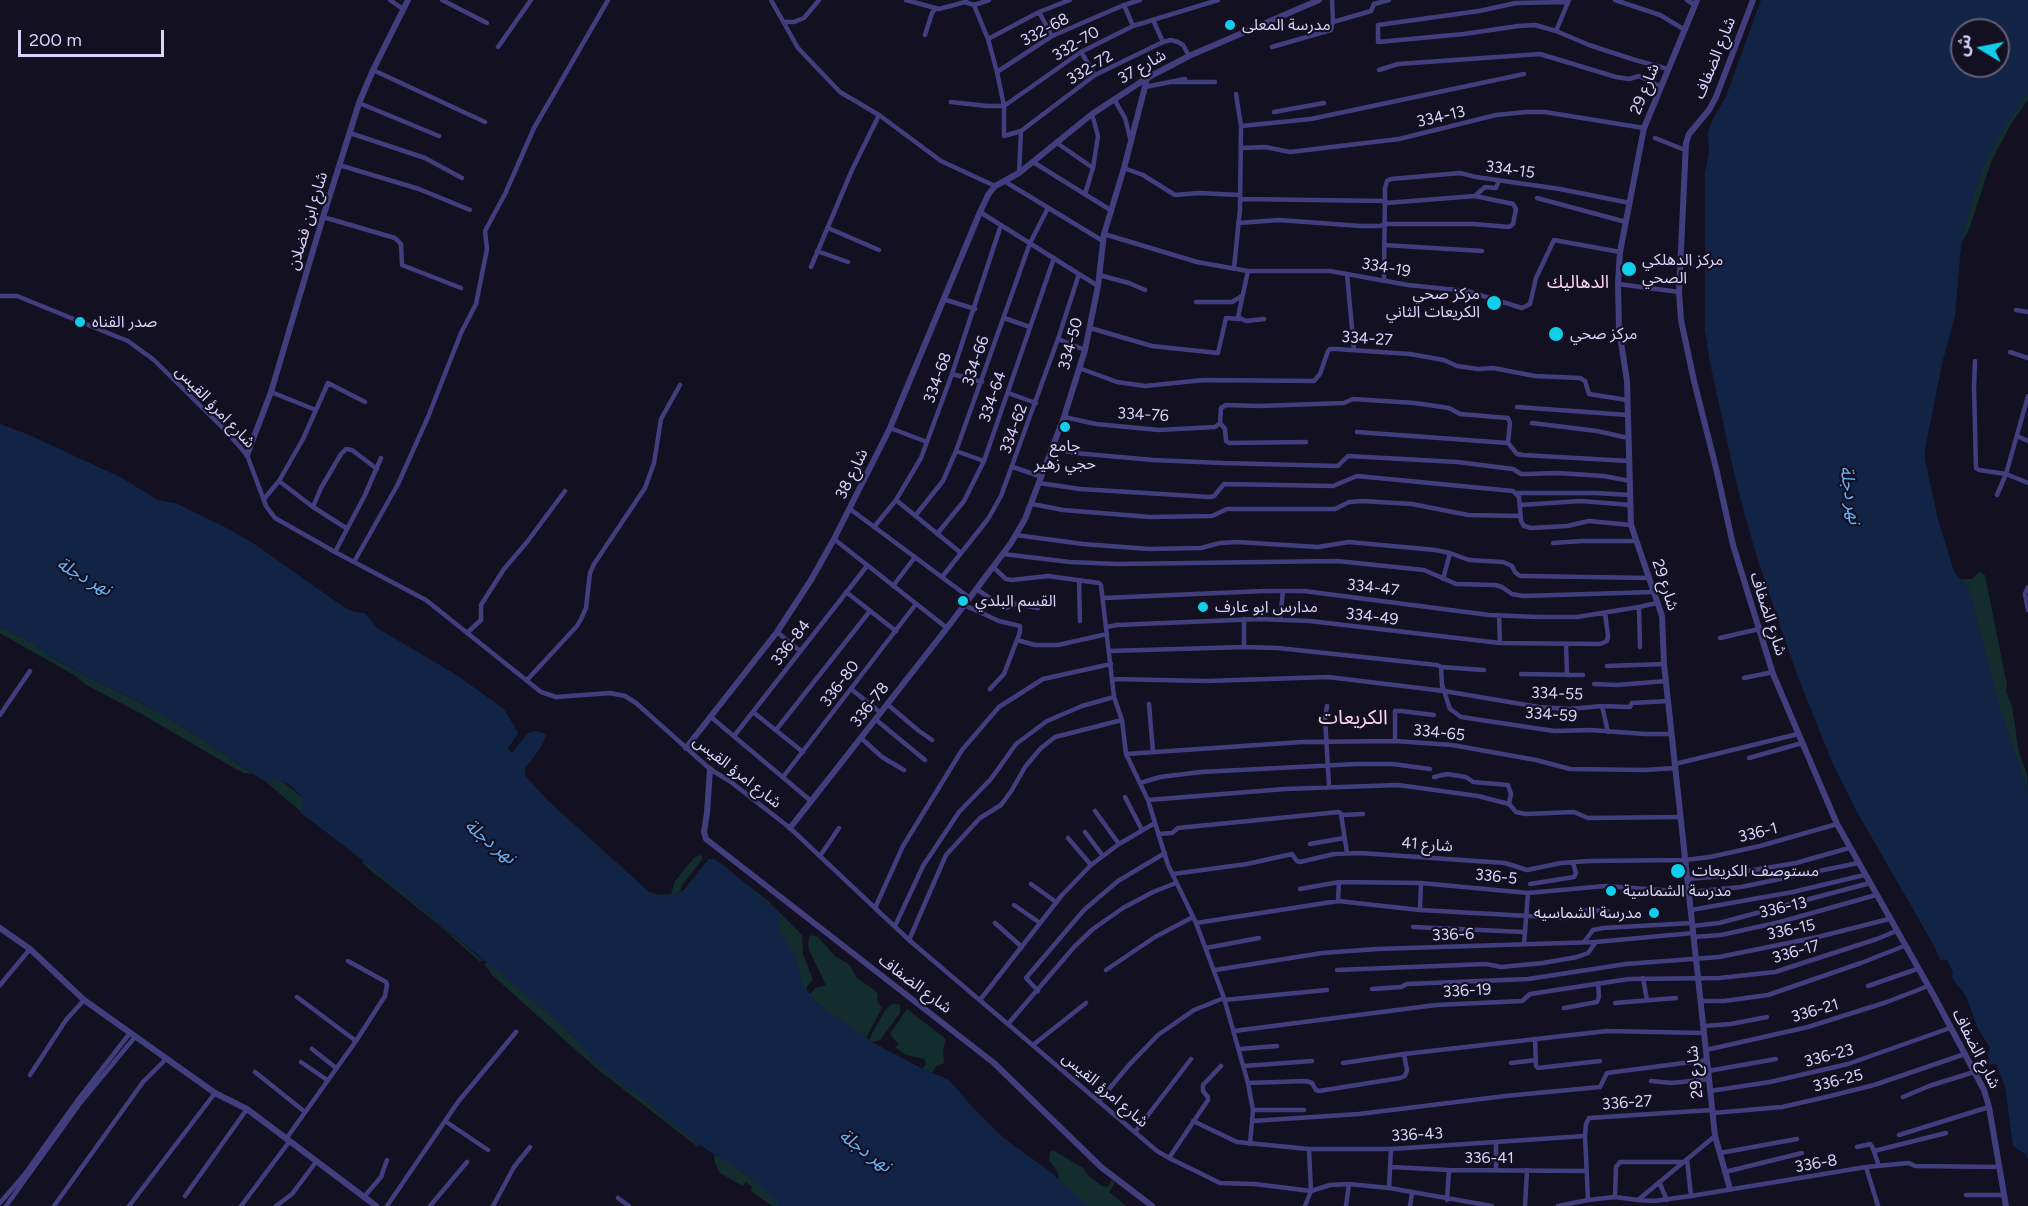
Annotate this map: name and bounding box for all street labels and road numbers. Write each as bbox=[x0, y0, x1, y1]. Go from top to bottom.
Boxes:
street label: 332-68 bbox=[1018, 9, 1072, 51]
street label: شارع الضفاف bbox=[1690, 14, 1740, 102]
street label: 332-70 bbox=[1049, 22, 1103, 66]
street label: شارع 37 bbox=[1114, 46, 1170, 88]
street label: 332-72 bbox=[1063, 47, 1117, 89]
street label: شارع 29 bbox=[1626, 61, 1664, 117]
street label: 334-13 bbox=[1415, 102, 1467, 132]
street label: 334-15 bbox=[1484, 157, 1536, 183]
street label: شارع ابن فضلان bbox=[284, 170, 332, 272]
street label: 334-19 bbox=[1360, 254, 1412, 282]
street label: 334-50 bbox=[1055, 316, 1087, 372]
street label: 334-27 bbox=[1341, 328, 1393, 350]
street label: 334-66 bbox=[958, 333, 994, 389]
street label: 334-68 bbox=[920, 350, 956, 406]
street label: شارع امرؤ القيس bbox=[171, 362, 259, 452]
street label: 334-64 bbox=[975, 369, 1011, 425]
street label: 334-62 bbox=[996, 401, 1032, 457]
street label: 334-76 bbox=[1117, 404, 1169, 426]
street label: شارع 38 bbox=[832, 446, 872, 502]
street label: شارع 29 bbox=[1648, 557, 1682, 613]
street label: شارع الضفاف bbox=[1745, 570, 1791, 658]
street label: 334-47 bbox=[1346, 575, 1400, 601]
street label: 334-49 bbox=[1345, 604, 1399, 630]
street label: 336-84 bbox=[767, 616, 815, 670]
street label: 336-80 bbox=[816, 657, 864, 711]
street label: 336-78 bbox=[847, 679, 893, 731]
street label: 334-55 bbox=[1530, 683, 1584, 705]
street label: 334-59 bbox=[1524, 704, 1578, 726]
street label: 334-65 bbox=[1412, 721, 1466, 745]
street label: شارع امرؤ القيس bbox=[689, 732, 785, 812]
street label: 336-1 bbox=[1736, 819, 1780, 847]
street label: شارع 41 bbox=[1401, 834, 1453, 856]
street label: 336-5 bbox=[1474, 865, 1518, 889]
street label: 336-13 bbox=[1757, 893, 1809, 923]
street label: 336-15 bbox=[1765, 916, 1817, 944]
street label: 336-6 bbox=[1432, 925, 1474, 945]
street label: 336-17 bbox=[1770, 936, 1822, 968]
street label: شارع الضفاف bbox=[875, 950, 955, 1018]
street label: 336-19 bbox=[1442, 980, 1492, 1002]
street label: 336-21 bbox=[1789, 995, 1841, 1027]
street label: شارع الضفاف bbox=[1948, 1006, 2004, 1092]
street label: 336-23 bbox=[1802, 1040, 1856, 1072]
street label: شارع 29 bbox=[1683, 1045, 1707, 1099]
street label: شارع امرؤ القيس bbox=[1058, 1048, 1152, 1132]
street label: 336-25 bbox=[1811, 1065, 1865, 1097]
street label: 336-27 bbox=[1601, 1092, 1653, 1114]
street label: 336-43 bbox=[1391, 1124, 1443, 1146]
street label: 336-41 bbox=[1464, 1148, 1514, 1168]
street label: 336-8 bbox=[1793, 1151, 1839, 1177]

